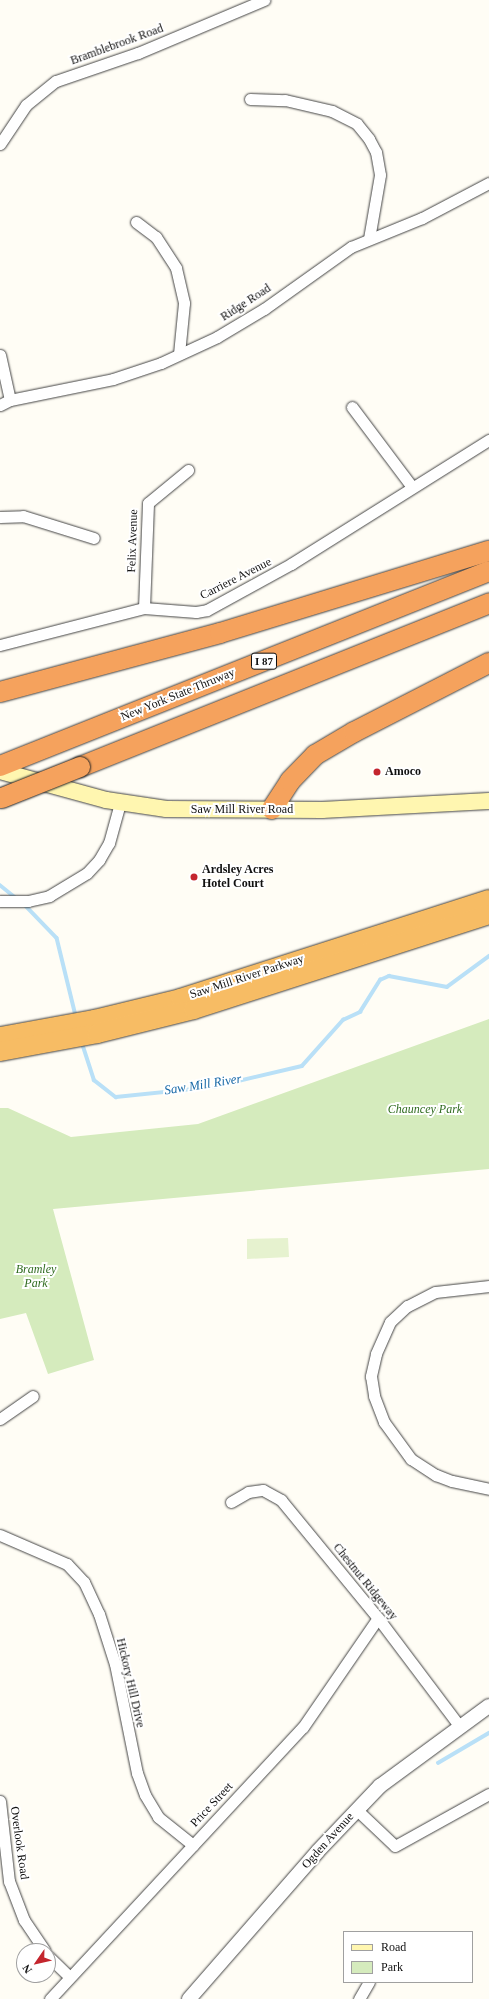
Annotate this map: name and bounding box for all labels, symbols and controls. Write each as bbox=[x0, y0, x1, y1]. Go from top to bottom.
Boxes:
street label: Bramblebrook Road bbox=[69, 22, 165, 68]
street label: Ridge Road bbox=[218, 281, 274, 325]
street label: Felix Avenue bbox=[125, 509, 141, 573]
street label: Carriere Avenue bbox=[198, 555, 274, 603]
road number: I 87 bbox=[250, 652, 278, 670]
street label: New York State Thruway bbox=[119, 665, 237, 725]
place label: Amoco bbox=[385, 765, 421, 779]
marker: Amoco bbox=[372, 767, 382, 777]
street label: Saw Mill River Road bbox=[191, 803, 293, 817]
place label: Ardsley Acres Hotel Court bbox=[202, 863, 274, 891]
marker: Ardsley Acres Hotel Court bbox=[189, 872, 199, 882]
street label: Saw Mill River Parkway bbox=[188, 952, 306, 1002]
water label: Saw Mill River bbox=[163, 1071, 243, 1099]
park label: Chauncey Park bbox=[388, 1103, 462, 1117]
park label: Bramley Park bbox=[16, 1263, 56, 1291]
street label: Chestnut Ridgeway bbox=[330, 1541, 400, 1623]
street label: Hickory Hill Drive bbox=[113, 1637, 147, 1729]
street label: Price Street bbox=[188, 1780, 236, 1830]
street label: Overlook Road bbox=[7, 1806, 31, 1880]
street label: Ogden Avenue bbox=[299, 1810, 357, 1872]
legend bbox=[343, 1931, 473, 1983]
text: Road bbox=[381, 1940, 406, 1954]
north arrow bbox=[16, 1943, 56, 1983]
text: Park bbox=[381, 1960, 403, 1974]
text: N bbox=[20, 1963, 34, 1976]

